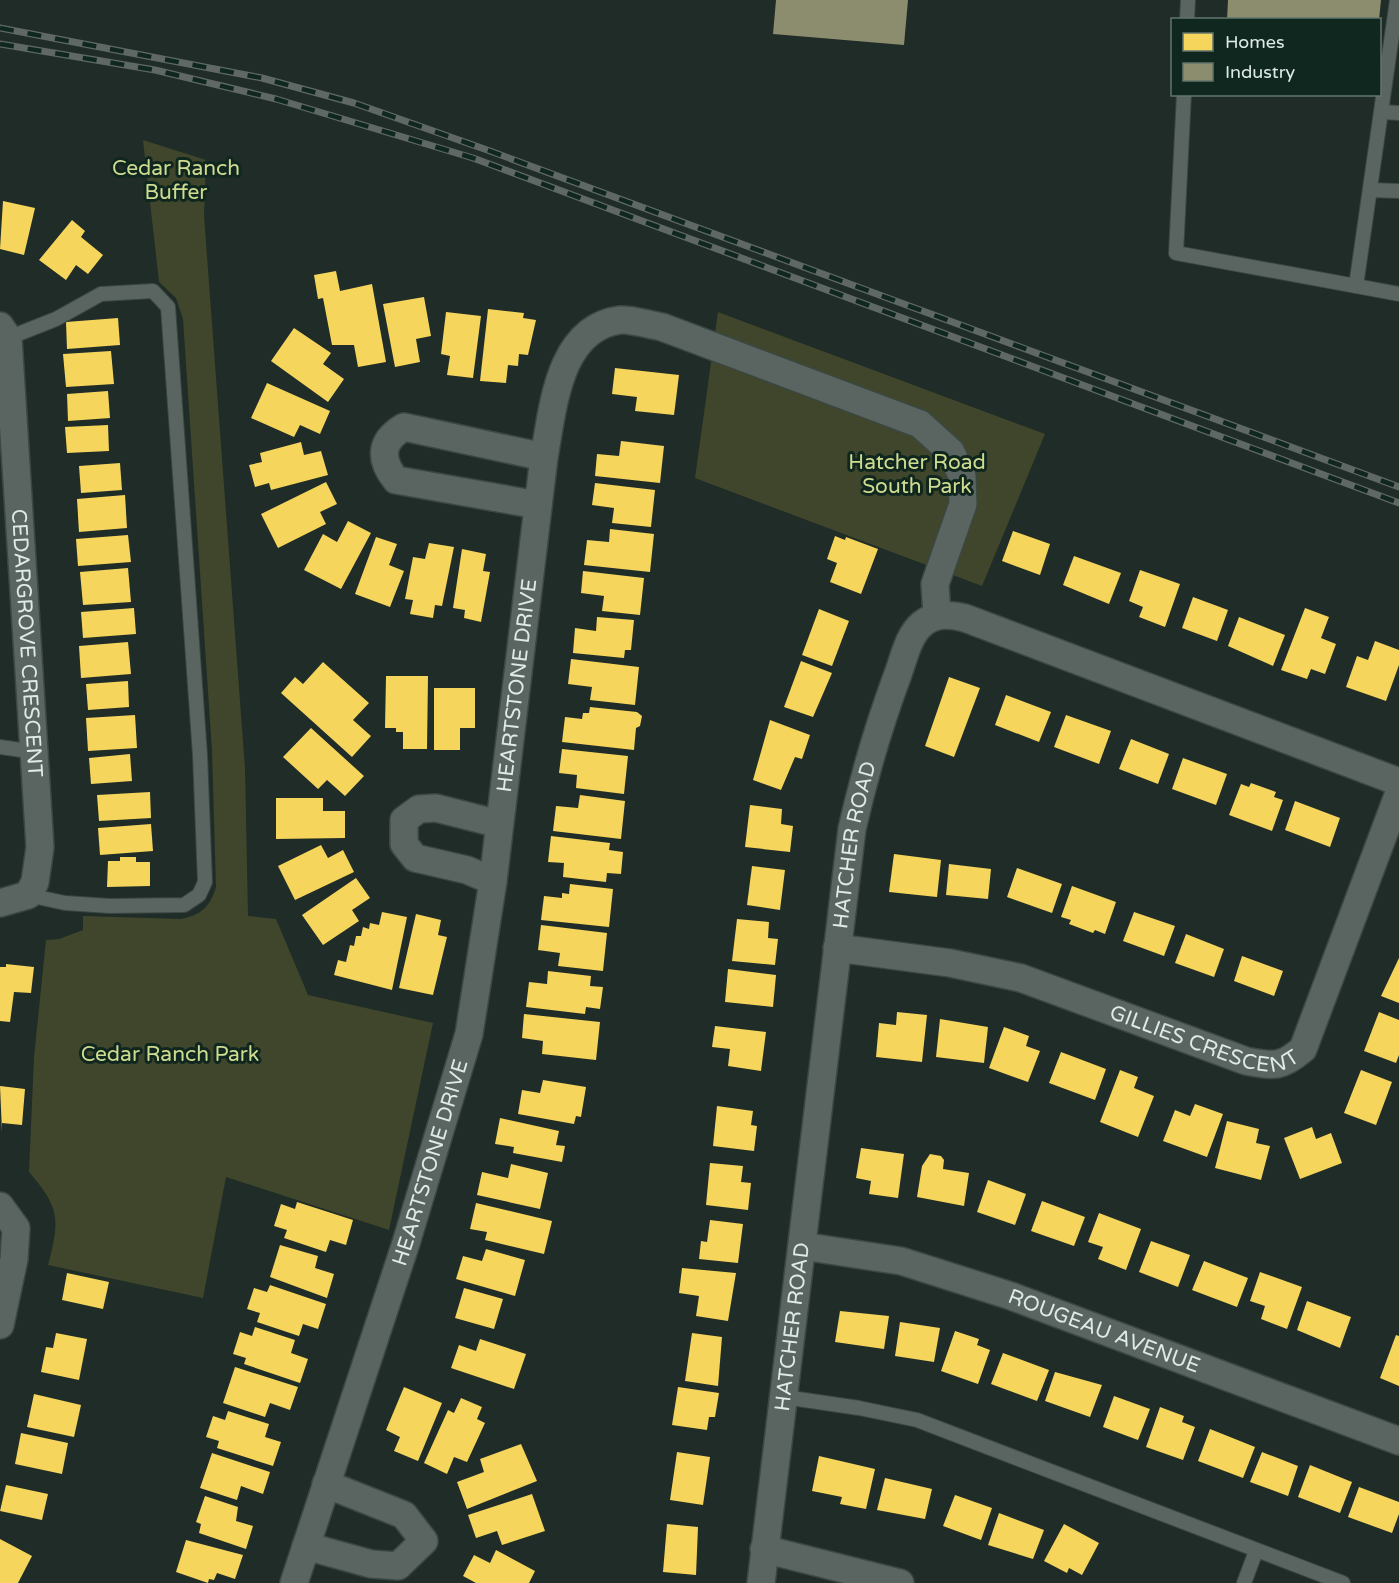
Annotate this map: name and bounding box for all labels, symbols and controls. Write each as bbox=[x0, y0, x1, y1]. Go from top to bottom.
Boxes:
legend bbox=[1171, 18, 1381, 96]
text: Homes bbox=[1225, 31, 1285, 53]
text: Industry bbox=[1225, 61, 1296, 83]
park label: Cedar Ranch Buffer bbox=[112, 156, 240, 205]
park label: Hatcher Road South Park bbox=[848, 450, 986, 499]
street label: CEDARGROVE CRESCENT bbox=[6, 508, 48, 778]
street label: HEARTSTONE DRIVE bbox=[491, 577, 542, 794]
street label: HATCHER ROAD bbox=[828, 758, 881, 930]
street label: GILLIES CRESCENT bbox=[1106, 999, 1304, 1078]
park label: Cedar Ranch Park bbox=[81, 1042, 259, 1067]
street label: HEARTSTONE DRIVE bbox=[387, 1056, 473, 1269]
street label: HATCHER ROAD bbox=[769, 1241, 815, 1413]
street label: ROUGEAU AVENUE bbox=[1005, 1284, 1204, 1378]

